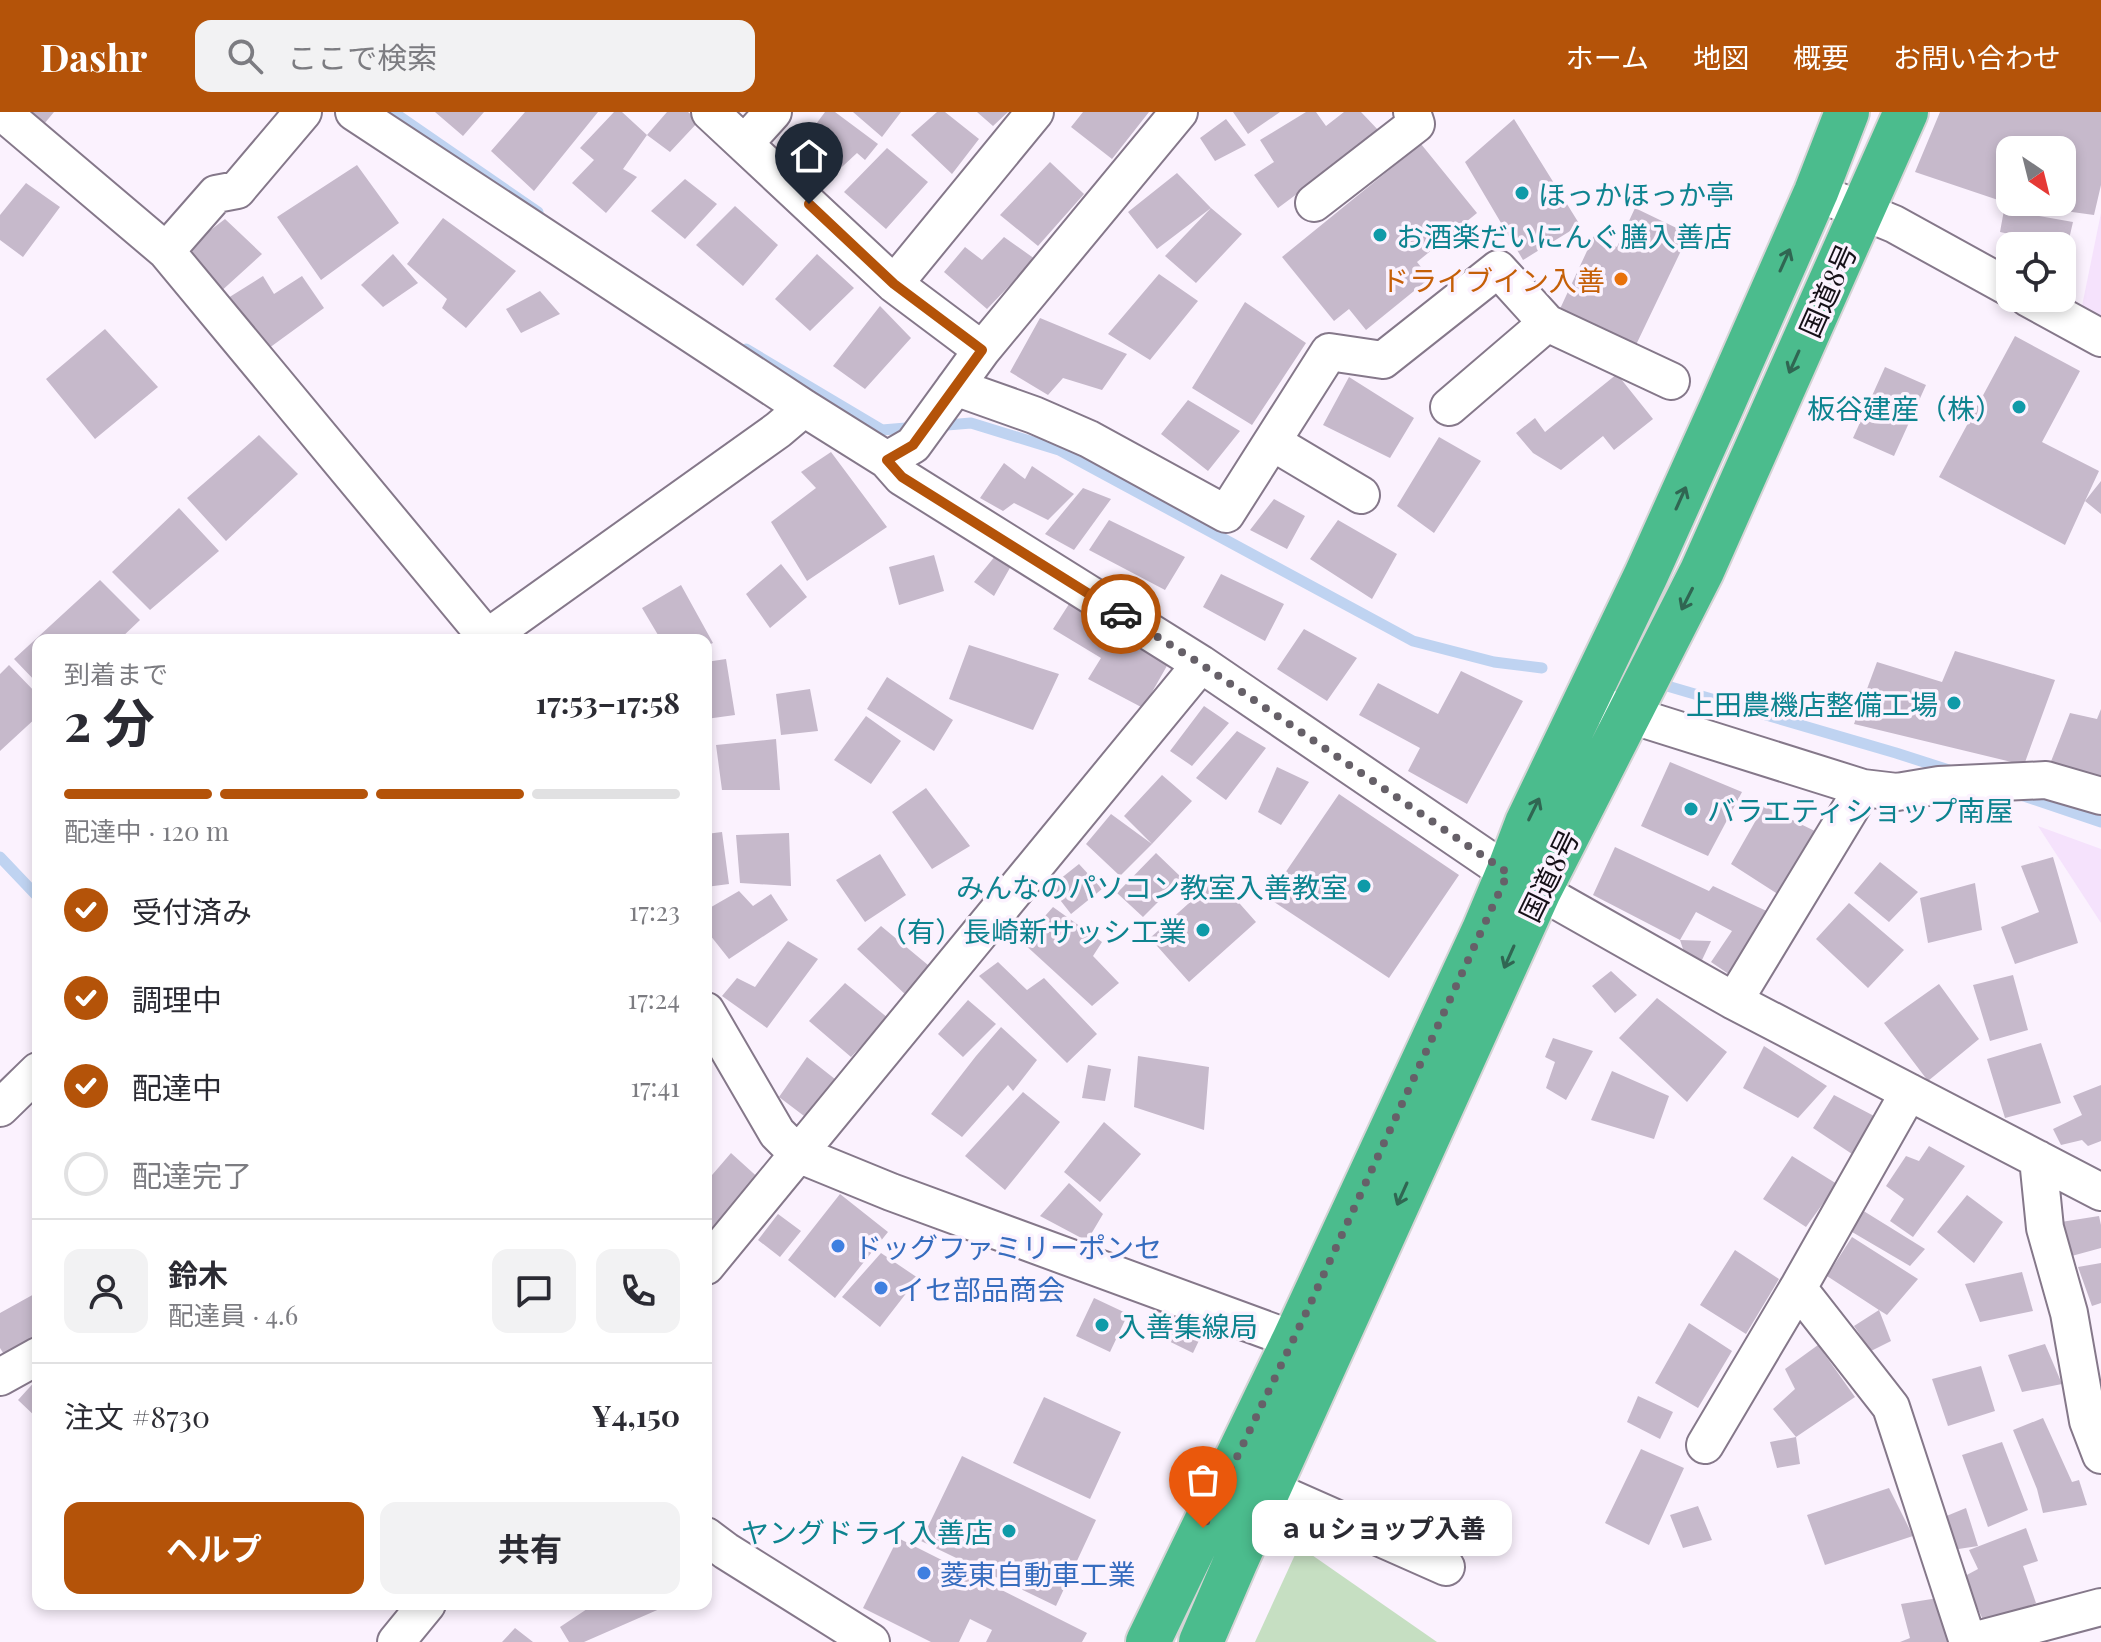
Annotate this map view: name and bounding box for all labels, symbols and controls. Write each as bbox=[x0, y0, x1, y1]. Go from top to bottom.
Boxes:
search box bbox=[195, 20, 755, 92]
text: Dashr bbox=[40, 31, 147, 82]
icon: search bbox=[223, 34, 267, 78]
text: ここで検索 bbox=[287, 37, 437, 77]
text: ホーム bbox=[1566, 38, 1649, 75]
text: 地図 bbox=[1693, 38, 1749, 75]
text: 概要 bbox=[1793, 38, 1849, 75]
text: お問い合わせ bbox=[1893, 38, 2061, 75]
pin bbox=[775, 122, 843, 204]
icon: home bbox=[787, 134, 831, 178]
north arrow bbox=[1996, 136, 2076, 216]
map controls bbox=[1996, 136, 2076, 312]
place label: ほっかほっか亭 bbox=[1538, 175, 1734, 212]
marker: ほっかほっか亭 bbox=[1513, 184, 1531, 202]
place label: お酒楽だいにんぐ膳入善店 bbox=[1396, 217, 1732, 254]
marker: お酒楽だいにんぐ膳入善店 bbox=[1371, 226, 1389, 244]
button: locate bbox=[1996, 232, 2076, 312]
street label: 国道8号 bbox=[1790, 237, 1864, 343]
one-way arrow bbox=[1779, 249, 1794, 273]
place label: ドライブイン入善 bbox=[1381, 261, 1605, 298]
marker: ドライブイン入善 bbox=[1612, 270, 1630, 288]
one-way arrow bbox=[1786, 350, 1801, 374]
place label: 板谷建産（株） bbox=[1807, 389, 2003, 426]
marker: 板谷建産（株） bbox=[2010, 398, 2028, 416]
one-way arrow bbox=[1674, 487, 1689, 511]
courier bbox=[1081, 574, 1161, 654]
one-way arrow bbox=[1679, 587, 1695, 611]
icon: car bbox=[1099, 592, 1143, 636]
text: 到着まで bbox=[64, 656, 168, 691]
text: 17:53–17:58 bbox=[536, 682, 680, 722]
place label: 上田農機店整備工場 bbox=[1686, 685, 1938, 722]
text: 2 分 bbox=[64, 686, 155, 755]
marker: 上田農機店整備工場 bbox=[1945, 694, 1963, 712]
place label: バラエティショップ南屋 bbox=[1707, 791, 2013, 828]
one-way arrow bbox=[1526, 798, 1542, 822]
marker: バラエティショップ南屋 bbox=[1682, 800, 1700, 818]
text: 配達中 · 120 m bbox=[64, 813, 229, 848]
street label: 国道8号 bbox=[1510, 823, 1586, 927]
place label: みんなのパソコン教室入善教室 bbox=[956, 868, 1348, 905]
marker: みんなのパソコン教室入善教室 bbox=[1355, 877, 1373, 895]
icon: check bbox=[64, 888, 108, 932]
text: 受付済み bbox=[132, 891, 252, 931]
text: 17:23 bbox=[629, 893, 680, 928]
place label: （有）長崎新サッシ工業 bbox=[879, 912, 1187, 949]
marker: （有）長崎新サッシ工業 bbox=[1194, 921, 1212, 939]
one-way arrow bbox=[1501, 945, 1516, 969]
icon: check bbox=[64, 976, 108, 1020]
text: 調理中 bbox=[132, 979, 222, 1019]
text: 17:24 bbox=[628, 981, 680, 1016]
icon: check bbox=[64, 1064, 108, 1108]
text: 配達中 bbox=[132, 1067, 222, 1107]
text: 17:41 bbox=[630, 1069, 680, 1104]
text: 配達完了 bbox=[132, 1155, 252, 1195]
one-way arrow bbox=[1394, 1182, 1409, 1206]
place label: ドッグファミリーポンセ bbox=[854, 1228, 1162, 1265]
marker: ドッグファミリーポンセ bbox=[829, 1237, 847, 1255]
button: person bbox=[64, 1249, 148, 1333]
button: chat bbox=[492, 1249, 576, 1333]
button: phone bbox=[596, 1249, 680, 1333]
text: 鈴木 bbox=[168, 1254, 228, 1294]
place label: イセ部品商会 bbox=[897, 1270, 1065, 1307]
marker: イセ部品商会 bbox=[872, 1279, 890, 1297]
text: 配達員 · 4.6 bbox=[168, 1297, 298, 1332]
place label: 入善集線局 bbox=[1118, 1307, 1258, 1344]
marker: 入善集線局 bbox=[1093, 1316, 1111, 1334]
text: ¥4,150 bbox=[591, 1395, 680, 1435]
text: 注文 #8730 bbox=[64, 1396, 210, 1436]
pin bbox=[1169, 1446, 1237, 1528]
icon: bag bbox=[1181, 1458, 1225, 1502]
callout: ａｕショップ入善 bbox=[1251, 1500, 1511, 1556]
button: ヘルプ bbox=[64, 1502, 364, 1594]
button: 共有 bbox=[380, 1502, 680, 1594]
text: ａｕショップ入善 bbox=[1278, 1510, 1486, 1545]
place label: ヤングドライ入善店 bbox=[741, 1513, 993, 1550]
marker: ヤングドライ入善店 bbox=[1000, 1522, 1018, 1540]
place label: 菱東自動車工業 bbox=[940, 1555, 1136, 1592]
marker: 菱東自動車工業 bbox=[915, 1564, 933, 1582]

